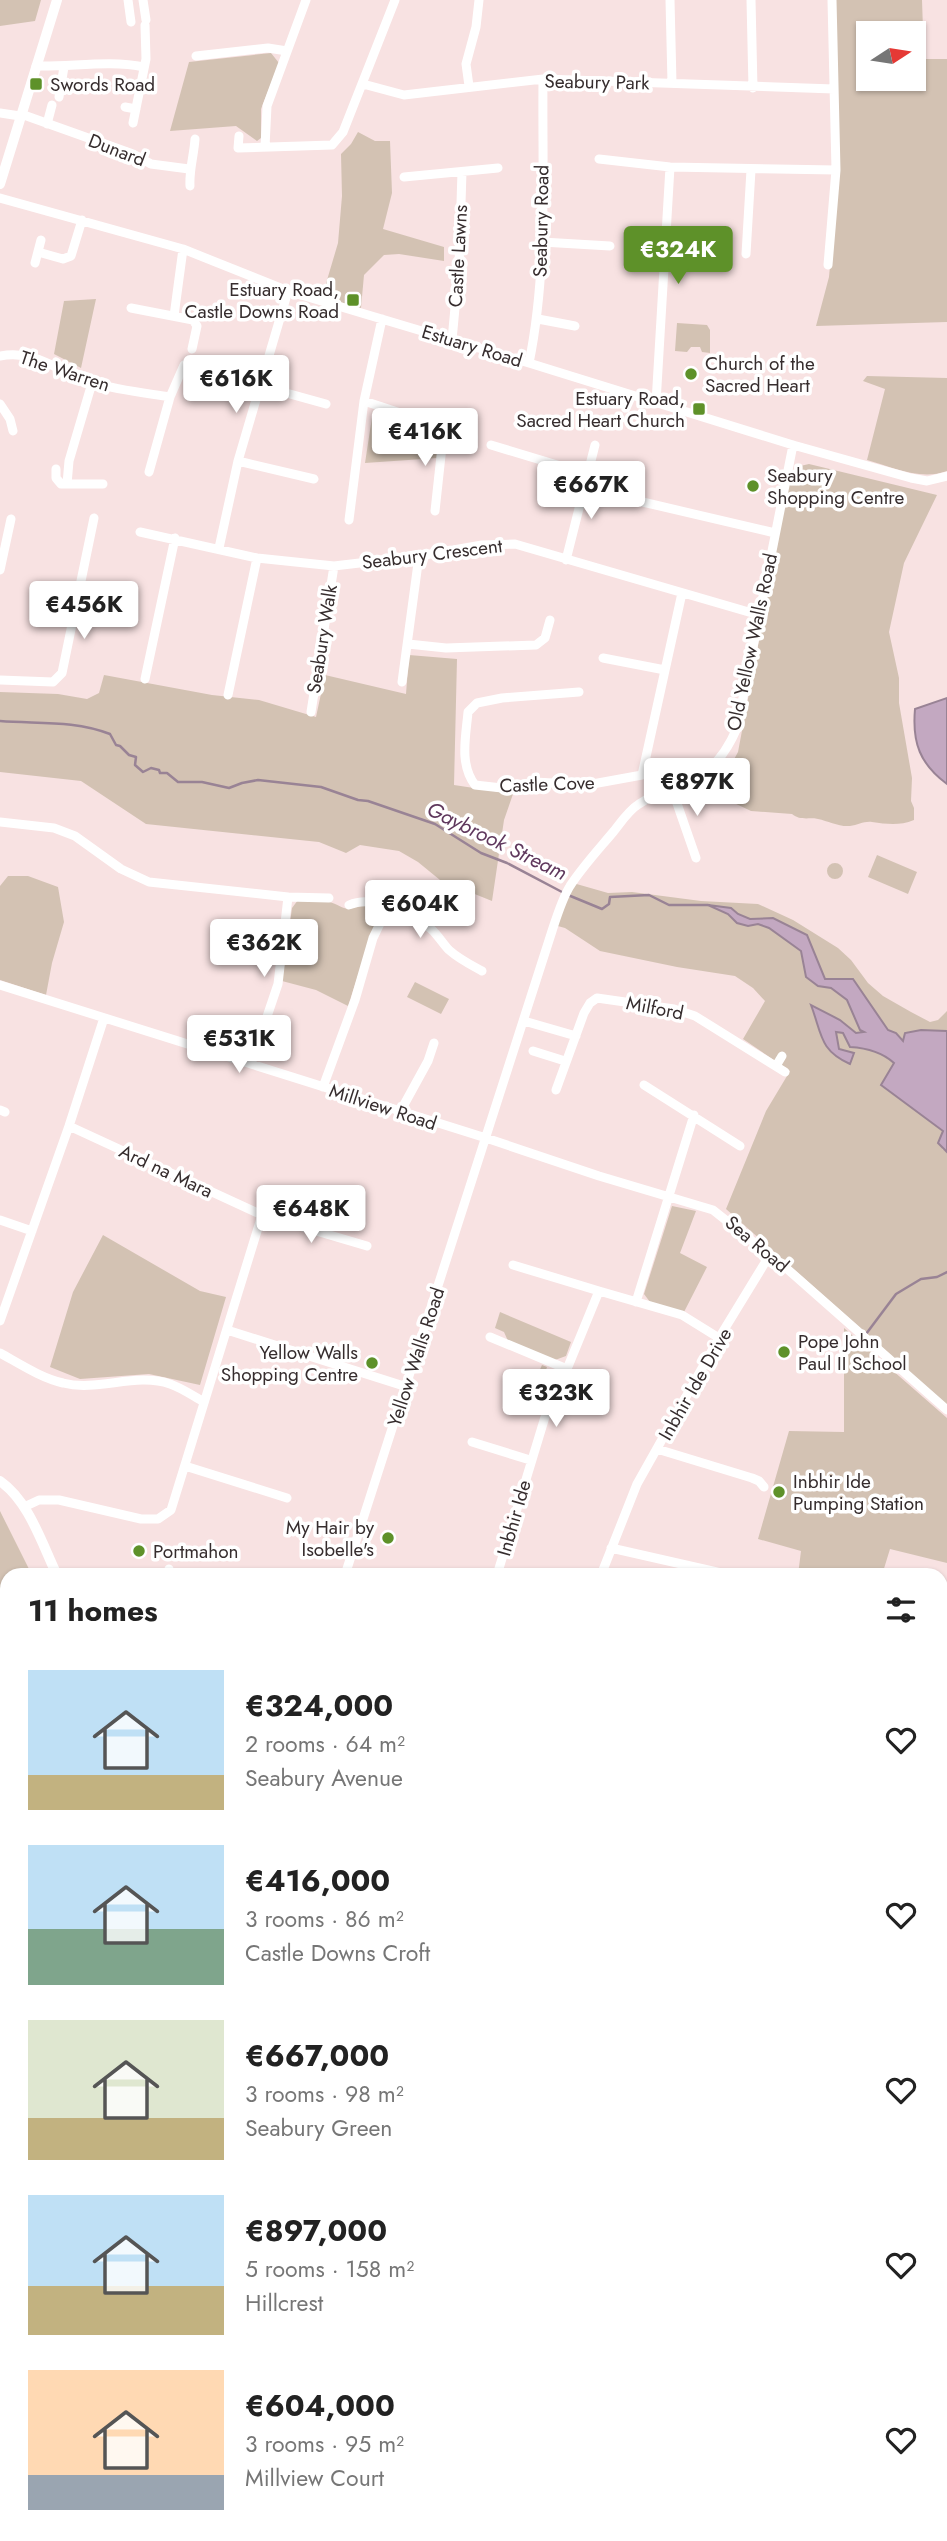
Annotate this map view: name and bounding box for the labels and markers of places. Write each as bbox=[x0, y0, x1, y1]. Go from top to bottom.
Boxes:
place label: Swords Road bbox=[50, 71, 155, 98]
marker: Swords Road bbox=[28, 76, 44, 92]
pin: €324K bbox=[629, 226, 727, 286]
place label: Estuary Road, Castle Downs Road bbox=[185, 276, 339, 325]
marker: Estuary Road, Castle Downs Road bbox=[345, 292, 361, 308]
place label: Church of the Sacred Heart bbox=[705, 350, 815, 399]
pin: €616K bbox=[187, 356, 285, 415]
marker: Church of the Sacred Heart bbox=[683, 366, 699, 382]
place label: Estuary Road, Sacred Heart Church bbox=[516, 385, 685, 434]
marker: Estuary Road, Sacred Heart Church bbox=[691, 401, 707, 417]
pin: €416K bbox=[376, 408, 474, 468]
pin: €667K bbox=[542, 462, 640, 521]
place label: Seabury Shopping Centre bbox=[767, 462, 904, 511]
marker: Seabury Shopping Centre bbox=[745, 478, 761, 494]
pin: €456K bbox=[35, 582, 133, 641]
pin: €897K bbox=[648, 758, 746, 818]
pin: €604K bbox=[371, 880, 469, 940]
pin: €362K bbox=[215, 920, 313, 979]
pin: €531K bbox=[190, 1016, 288, 1075]
pin: €648K bbox=[262, 1186, 360, 1245]
place label: Pope John Paul II School bbox=[798, 1328, 907, 1377]
place label: Yellow Walls Shopping Centre bbox=[221, 1339, 358, 1388]
marker: Pope John Paul II School bbox=[776, 1344, 792, 1360]
marker: Yellow Walls Shopping Centre bbox=[364, 1355, 380, 1371]
pin: €323K bbox=[507, 1370, 605, 1429]
place label: Inbhir Ide Pumping Station bbox=[793, 1468, 924, 1517]
marker: Inbhir Ide Pumping Station bbox=[771, 1484, 787, 1500]
place label: My Hair by Isobelle's bbox=[286, 1514, 375, 1563]
marker: My Hair by Isobelle's bbox=[380, 1530, 396, 1546]
place label: Portmahon bbox=[153, 1538, 239, 1565]
marker: Portmahon bbox=[131, 1543, 147, 1559]

